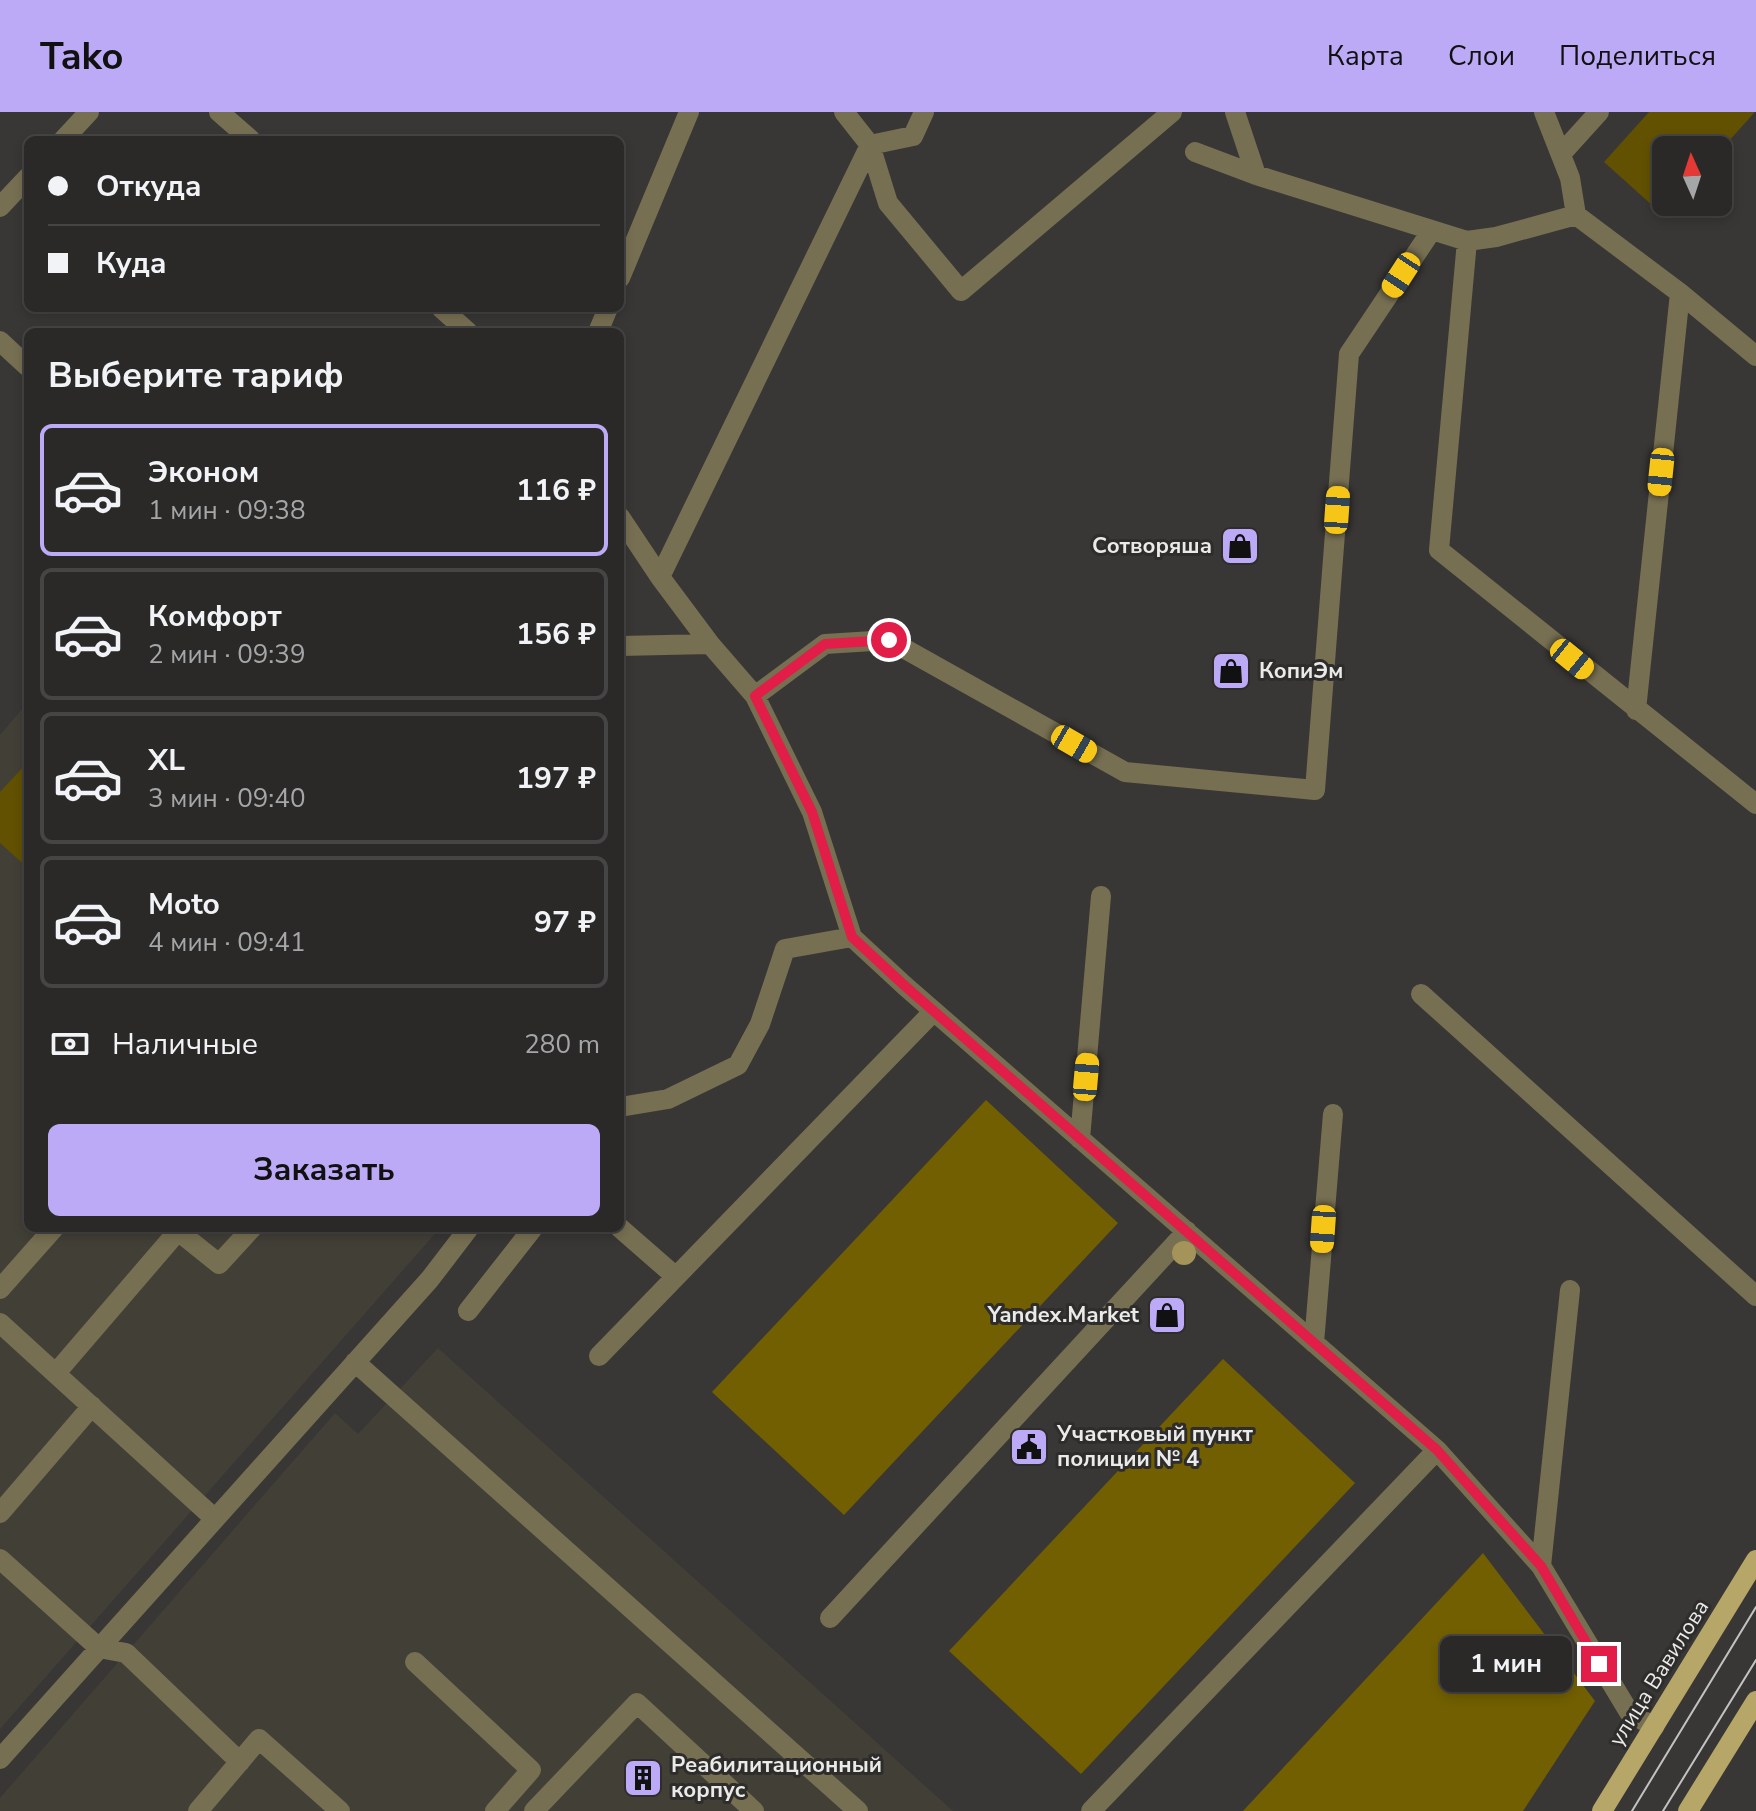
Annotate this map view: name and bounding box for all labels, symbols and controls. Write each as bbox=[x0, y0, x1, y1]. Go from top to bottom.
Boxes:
text: Tako bbox=[40, 31, 123, 82]
text: Карта bbox=[1327, 37, 1404, 75]
text: Слои bbox=[1448, 37, 1515, 75]
text: Поделиться bbox=[1559, 37, 1716, 75]
north arrow bbox=[1652, 136, 1732, 216]
map controls bbox=[1652, 136, 1732, 216]
text: Откуда bbox=[96, 166, 202, 207]
text: Куда bbox=[96, 243, 167, 284]
car bbox=[1378, 248, 1424, 302]
text: Выберите тариф bbox=[48, 351, 344, 400]
car bbox=[1647, 447, 1675, 497]
text: Эконом bbox=[148, 452, 259, 493]
icon: car bbox=[52, 454, 124, 526]
text: 116 ₽ bbox=[516, 470, 596, 511]
car bbox=[1323, 485, 1351, 535]
text: 1 мин · 09:38 bbox=[148, 493, 305, 528]
shop icon: Сотворяша bbox=[1219, 525, 1261, 567]
place label: Сотворяша bbox=[1092, 531, 1212, 561]
text: Комфорт bbox=[148, 596, 282, 637]
icon: car bbox=[52, 598, 124, 670]
text: 156 ₽ bbox=[516, 614, 596, 655]
route start bbox=[871, 622, 907, 658]
car bbox=[1546, 635, 1598, 683]
text: 2 мин · 09:39 bbox=[148, 637, 305, 672]
shop icon: КопиЭм bbox=[1210, 650, 1252, 692]
place label: КопиЭм bbox=[1259, 656, 1343, 686]
car bbox=[1047, 722, 1101, 766]
text: XL bbox=[148, 740, 185, 781]
icon: car bbox=[52, 742, 124, 814]
text: 197 ₽ bbox=[516, 758, 596, 799]
text: 3 мин · 09:40 bbox=[148, 781, 305, 816]
text: Moto bbox=[148, 884, 220, 925]
icon: car bbox=[52, 886, 124, 958]
text: 97 ₽ bbox=[534, 902, 596, 943]
text: 4 мин · 09:41 bbox=[148, 925, 305, 960]
icon: cash bbox=[48, 1022, 92, 1066]
text: Наличные bbox=[112, 1024, 258, 1065]
text: 280 m bbox=[524, 1027, 600, 1062]
car bbox=[1072, 1052, 1100, 1102]
button: Заказать bbox=[48, 1124, 600, 1216]
car bbox=[1309, 1204, 1337, 1254]
shop icon: Yandex.Market bbox=[1146, 1294, 1188, 1336]
place label: Yandex.Market bbox=[987, 1300, 1140, 1330]
place label: Участковый пункт полиции № 4 bbox=[1056, 1419, 1254, 1474]
public building icon: Участковый пункт полиции № 4 bbox=[1008, 1426, 1050, 1468]
street label: улица Вавилова bbox=[1602, 1594, 1716, 1752]
callout: 1 мин bbox=[1439, 1636, 1571, 1692]
text: 1 мин bbox=[1470, 1646, 1542, 1681]
route end bbox=[1581, 1646, 1617, 1682]
place label: Реабилитационный корпус bbox=[671, 1750, 882, 1805]
building icon: Реабилитационный корпус bbox=[622, 1757, 664, 1799]

